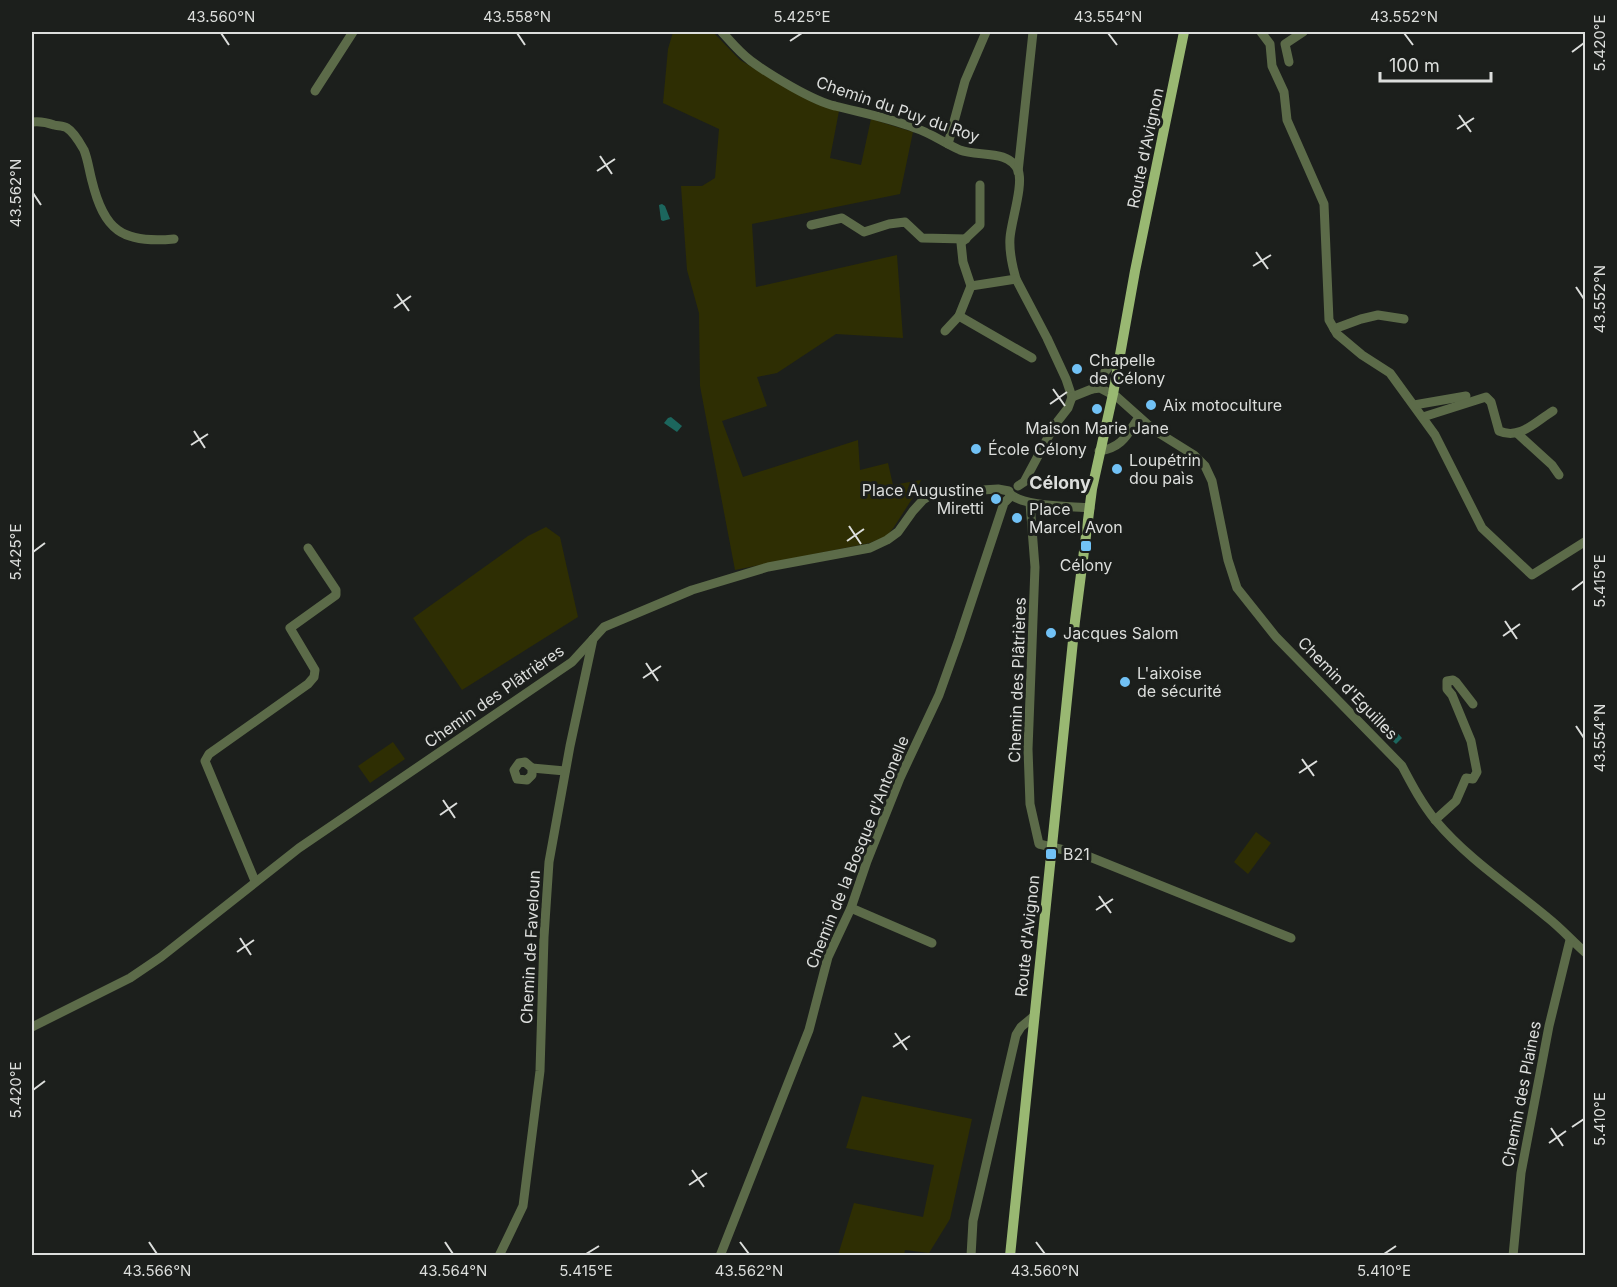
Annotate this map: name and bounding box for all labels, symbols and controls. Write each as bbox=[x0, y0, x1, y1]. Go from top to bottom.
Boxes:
text: 43.560°N bbox=[187, 7, 255, 26]
text: 43.558°N bbox=[483, 7, 551, 26]
text: 5.425°E bbox=[774, 7, 830, 26]
text: 43.554°N bbox=[1074, 7, 1142, 26]
text: 43.552°N bbox=[1370, 7, 1438, 26]
text: 5.420°E bbox=[1590, 14, 1609, 72]
scale bar bbox=[1380, 45, 1491, 83]
text: 100 m bbox=[1389, 55, 1440, 76]
street label: Chemin du Puy du Roy bbox=[814, 72, 982, 146]
street label: Route d'Avignon bbox=[1122, 86, 1168, 210]
text: 43.562°N bbox=[6, 159, 25, 227]
text: 43.552°N bbox=[1590, 265, 1609, 333]
place label: Chapelle de Célony bbox=[1089, 350, 1165, 388]
marker: Chapelle de Célony bbox=[1070, 362, 1084, 376]
place label: Aix motoculture bbox=[1163, 395, 1282, 415]
marker: Aix motoculture bbox=[1144, 398, 1158, 412]
marker: Maison Marie Jane bbox=[1090, 402, 1104, 416]
place label: Maison Marie Jane bbox=[1025, 418, 1169, 438]
place label: École Célony bbox=[988, 439, 1087, 459]
marker: École Célony bbox=[969, 442, 983, 456]
place label: Loupétrin dou paìs bbox=[1129, 450, 1201, 488]
marker: Loupétrin dou paìs bbox=[1110, 462, 1124, 476]
district label: Célony bbox=[1029, 472, 1091, 493]
place label: Place Augustine Miretti bbox=[862, 480, 984, 518]
marker: Place Augustine Miretti bbox=[989, 492, 1003, 506]
place label: Place Marcel Avon bbox=[1029, 499, 1123, 537]
marker: Place Marcel Avon bbox=[1010, 511, 1024, 525]
text: 5.425°E bbox=[6, 524, 25, 580]
marker: Célony bbox=[1079, 539, 1093, 553]
text: 5.415°E bbox=[1590, 554, 1609, 608]
place label: Célony bbox=[1060, 555, 1112, 575]
street label: Chemin des Plâtrières bbox=[1004, 597, 1030, 763]
place label: Jacques Salom bbox=[1063, 623, 1179, 643]
marker: Jacques Salom bbox=[1044, 626, 1058, 640]
street label: Chemin d'Eguilles bbox=[1294, 632, 1402, 744]
street label: Chemin des Plâtrières bbox=[420, 640, 568, 752]
place label: L'aixoise de sécurité bbox=[1137, 663, 1222, 701]
marker: L'aixoise de sécurité bbox=[1118, 675, 1132, 689]
text: 43.554°N bbox=[1590, 704, 1609, 772]
street label: Chemin de la Bosque d'Antonelle bbox=[801, 733, 913, 971]
place label: B21 bbox=[1063, 844, 1090, 864]
marker: B21 bbox=[1044, 847, 1058, 861]
street label: Chemin de Faveloun bbox=[516, 870, 544, 1024]
street label: Route d'Avignon bbox=[1011, 874, 1043, 998]
street label: Chemin des Plaines bbox=[1497, 1019, 1545, 1169]
text: 5.420°E bbox=[6, 1061, 25, 1119]
text: 5.410°E bbox=[1590, 1092, 1609, 1146]
text: 43.566°N bbox=[123, 1261, 191, 1280]
text: 43.564°N bbox=[419, 1261, 487, 1280]
text: 5.415°E bbox=[559, 1261, 613, 1280]
text: 43.562°N bbox=[715, 1261, 783, 1280]
text: 43.560°N bbox=[1011, 1261, 1079, 1280]
text: 5.410°E bbox=[1357, 1261, 1411, 1280]

